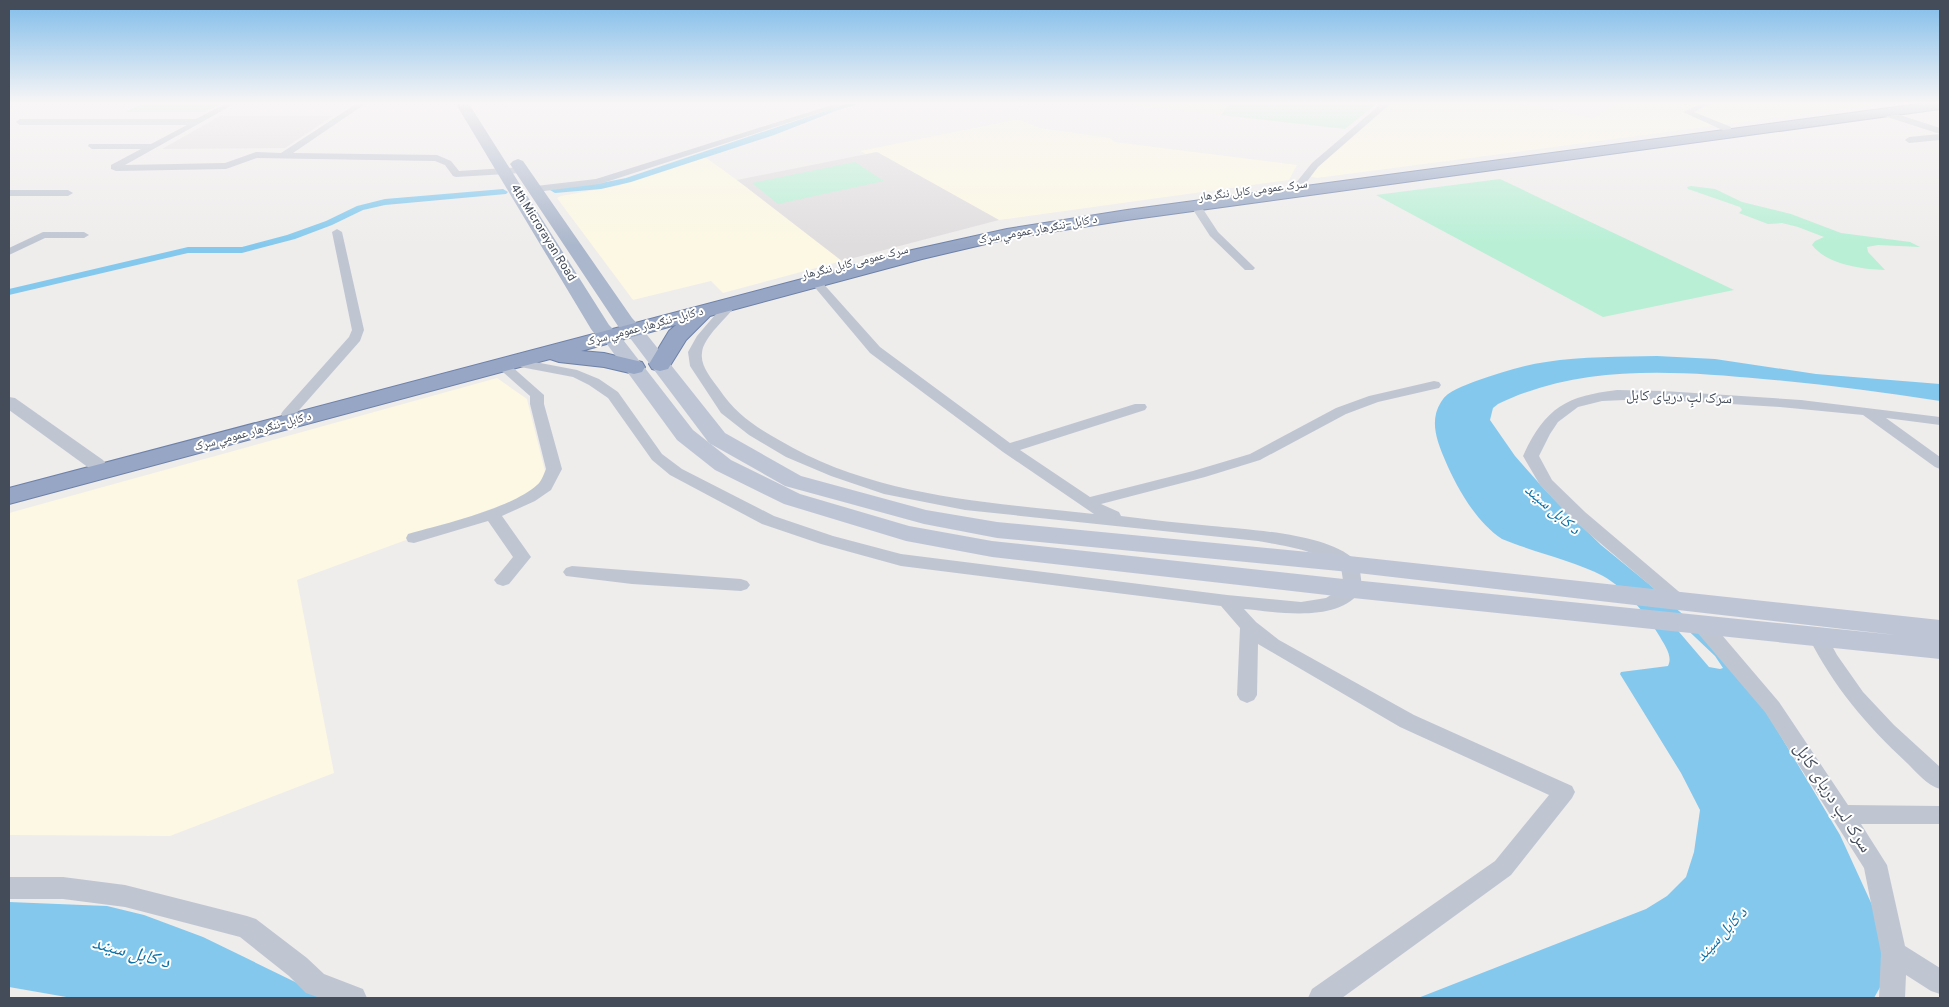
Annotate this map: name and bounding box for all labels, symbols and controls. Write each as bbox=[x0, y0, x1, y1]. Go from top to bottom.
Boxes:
street label: سرک عمومی کابل ننگرهار bbox=[1197, 176, 1308, 206]
street label: 4th Microrayan Road bbox=[507, 181, 579, 285]
street label: د کابل–ننګرهار عمومي سړک bbox=[977, 212, 1099, 249]
street label: سرک عمومی کابل ننگرهار bbox=[799, 242, 910, 284]
street label: د کابل–ننګرهار عمومي سړک bbox=[585, 304, 706, 351]
street label: سرک لبِ دریای کابل bbox=[1626, 387, 1732, 409]
street label: د کابل–ننګرهار عمومي سړک bbox=[193, 409, 314, 456]
water label: د کابل سيند bbox=[1520, 480, 1584, 540]
street label: سرک لبِ دریای کابل bbox=[1788, 738, 1876, 858]
water label: د کابل سيند bbox=[1692, 903, 1752, 966]
water label: د کابل سيند bbox=[89, 931, 173, 975]

